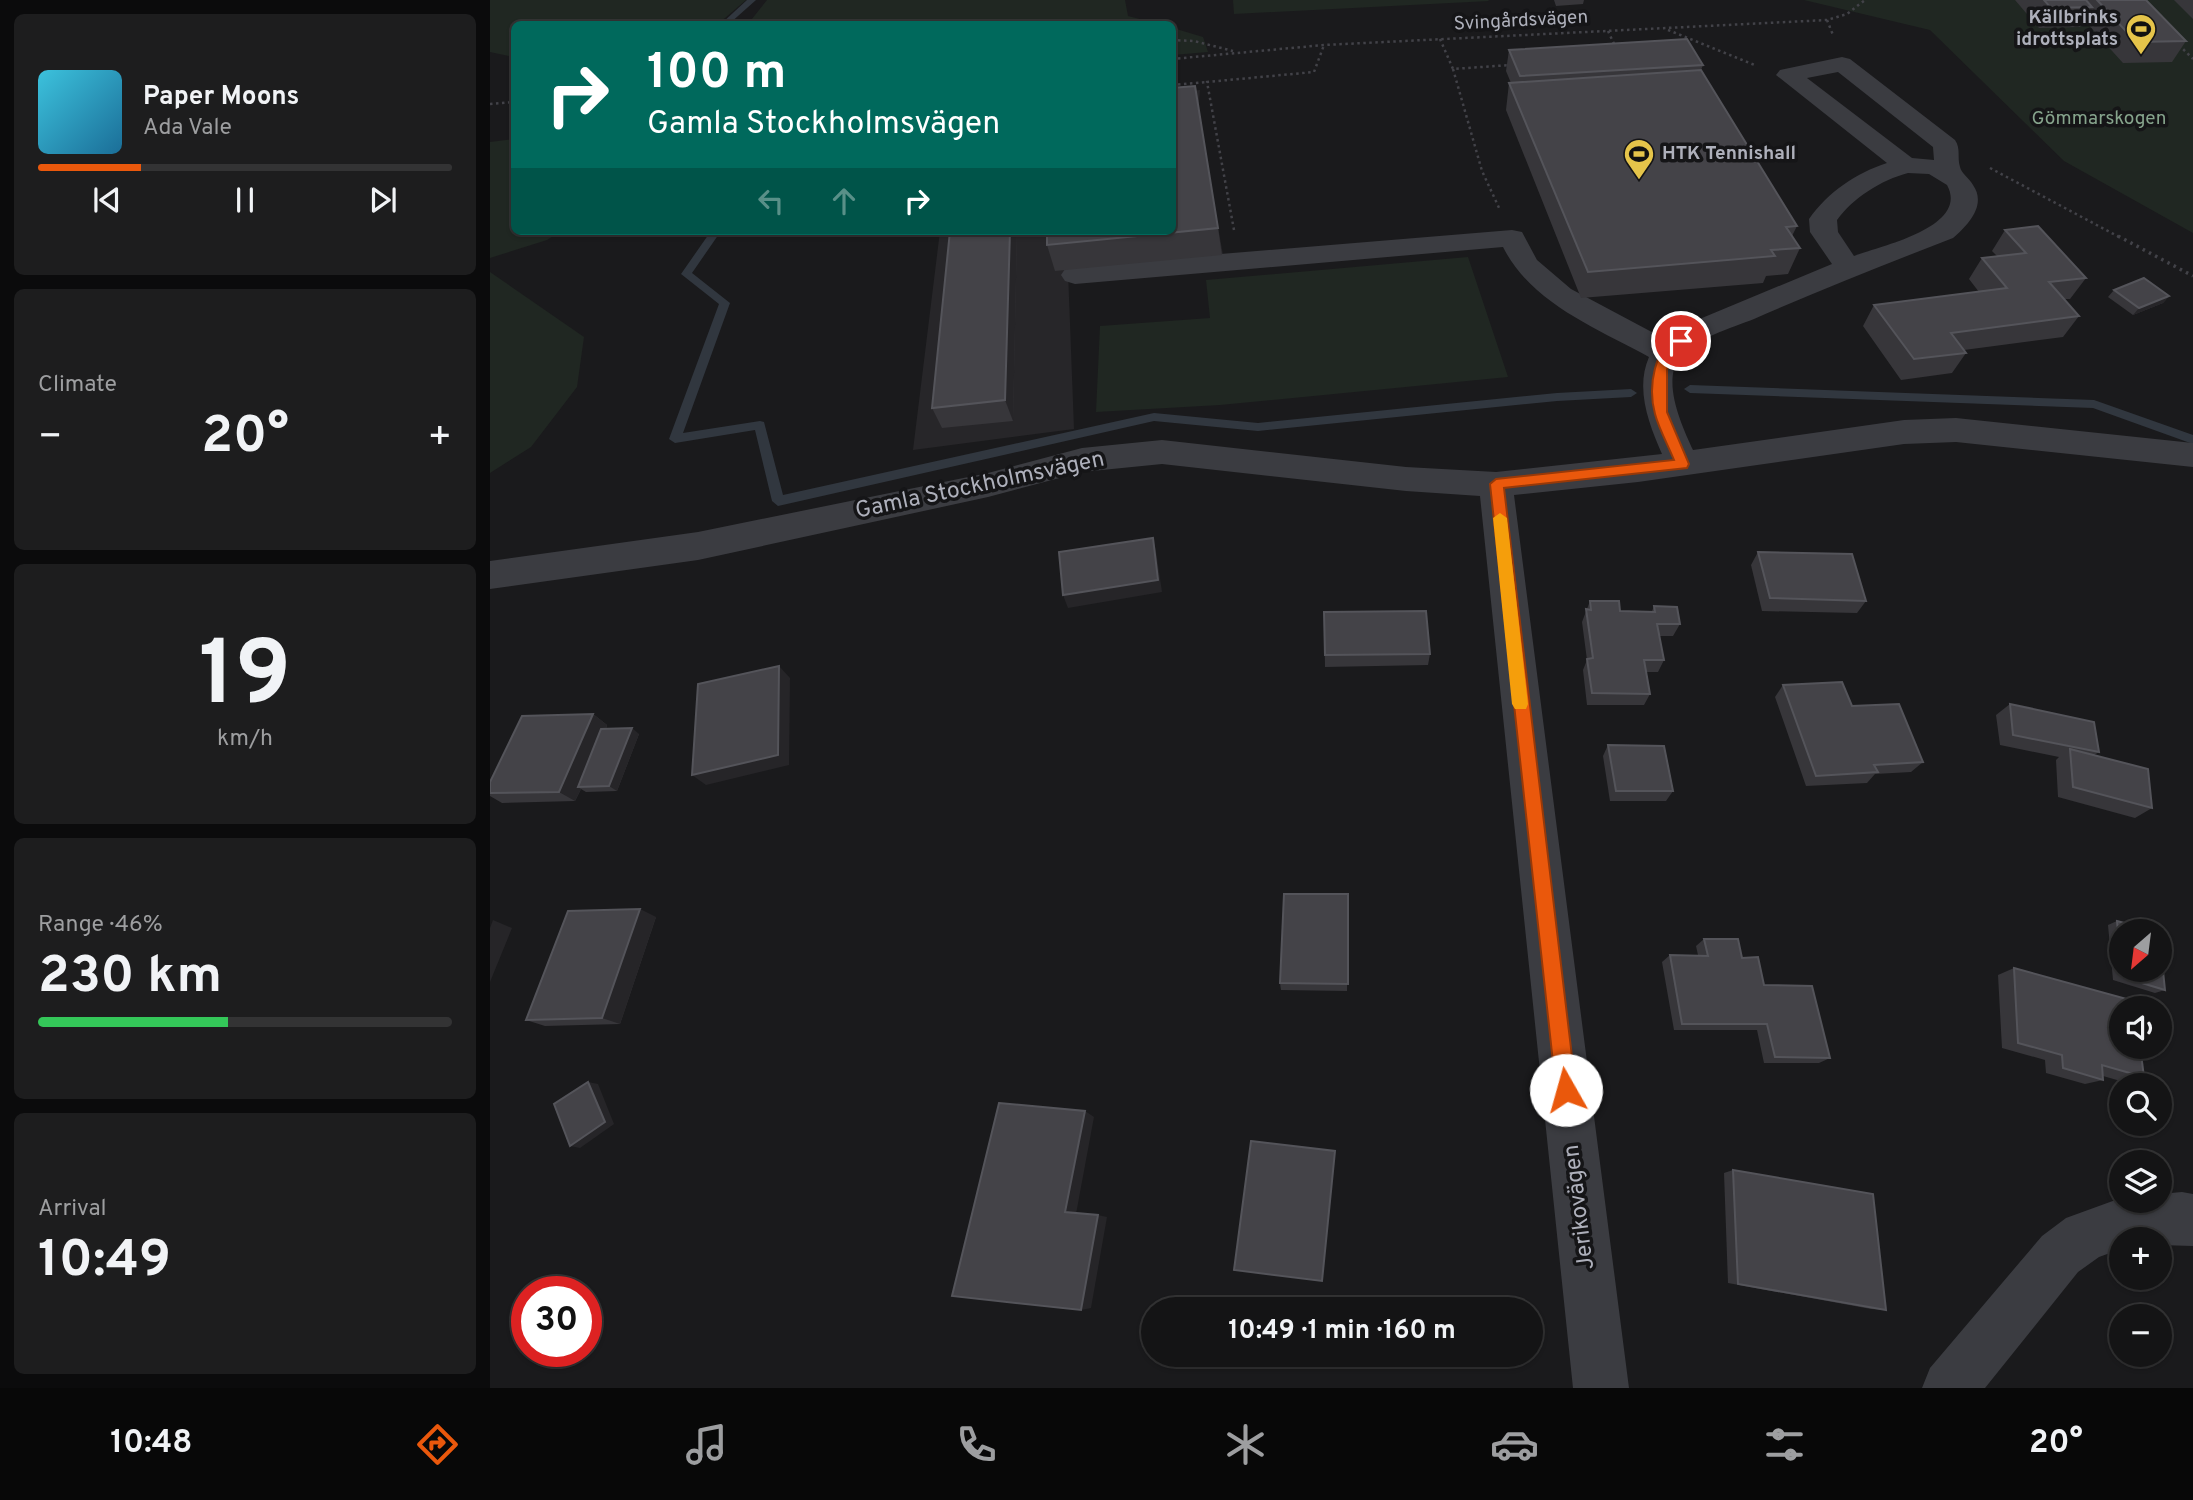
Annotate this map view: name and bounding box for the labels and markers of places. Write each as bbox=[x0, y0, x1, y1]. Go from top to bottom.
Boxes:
place label: Källbrinks idrottsplats bbox=[2016, 6, 2118, 52]
sports icon: Källbrinks idrottsplats bbox=[2124, 12, 2158, 56]
sports icon: HTK Tennishall bbox=[1622, 137, 1656, 181]
place label: HTK Tennishall bbox=[1662, 142, 1796, 166]
pin bbox=[1651, 311, 1711, 371]

